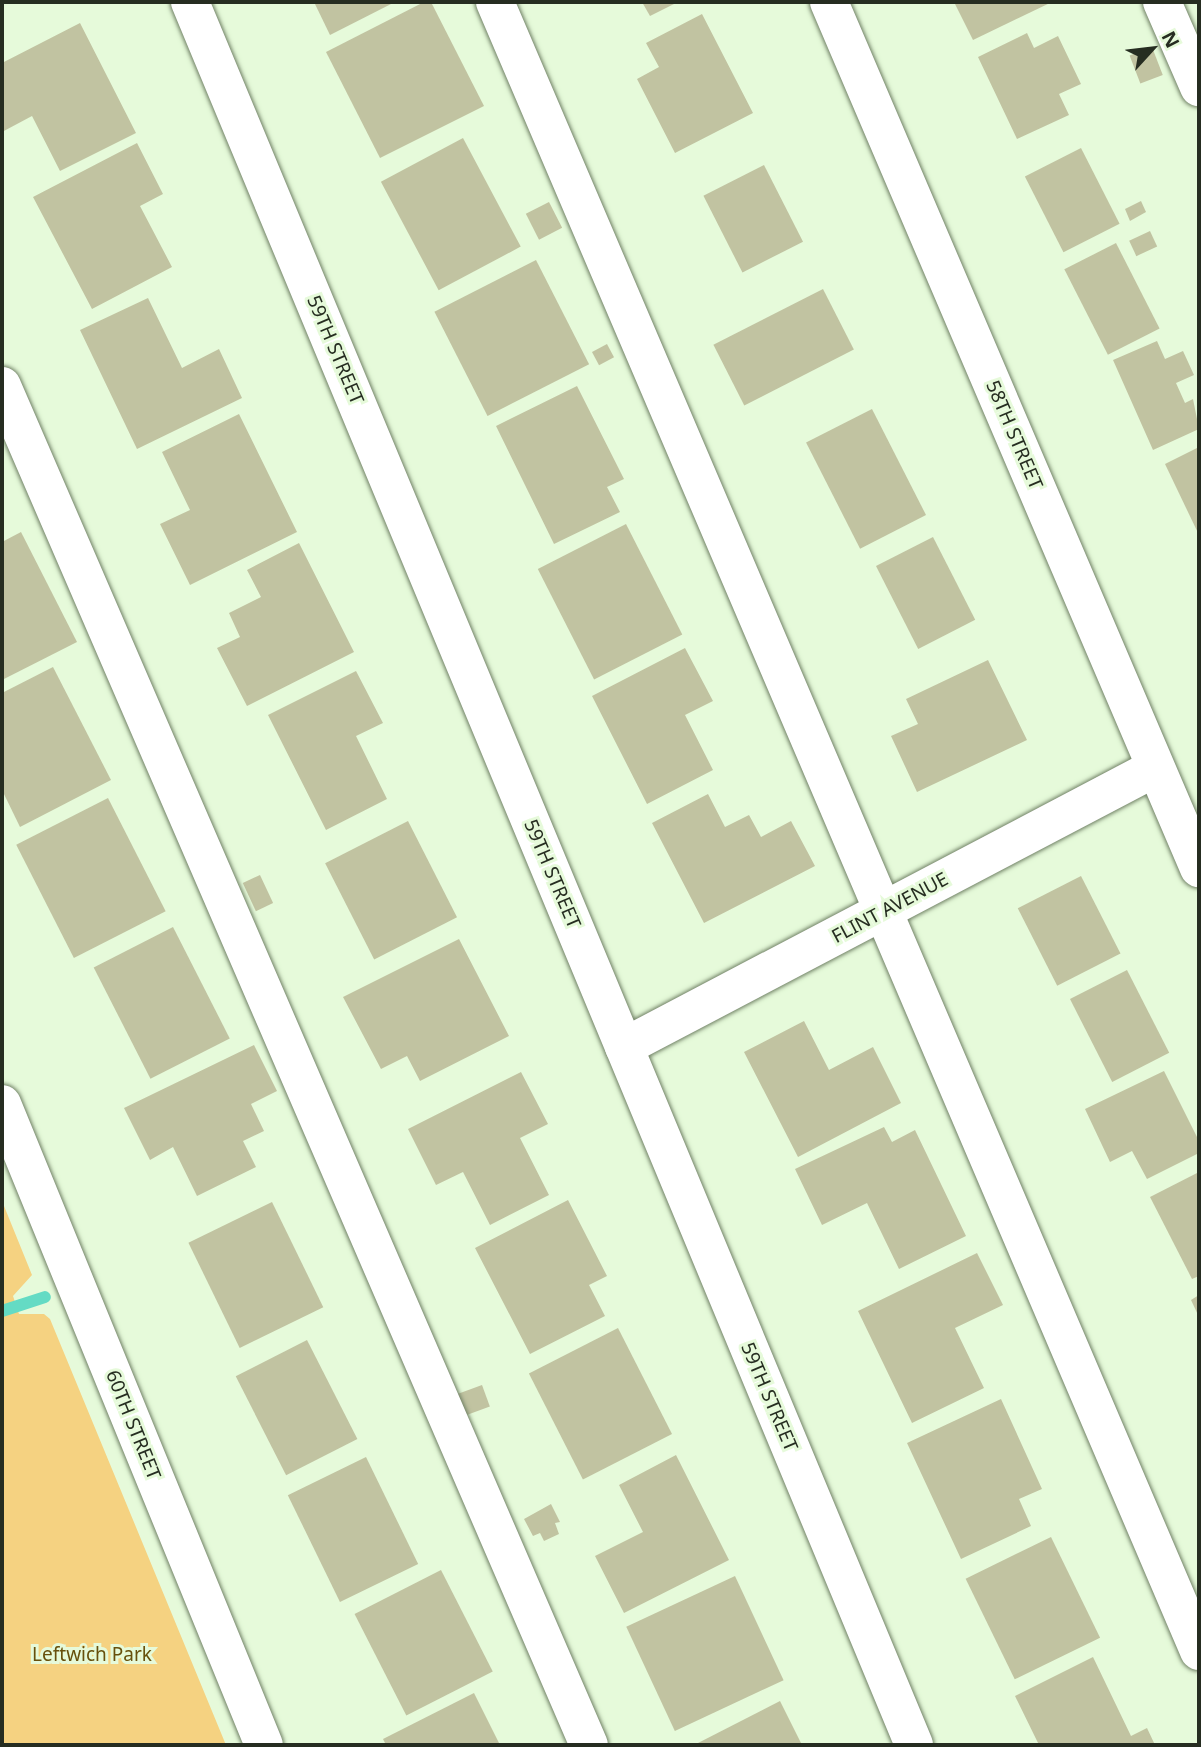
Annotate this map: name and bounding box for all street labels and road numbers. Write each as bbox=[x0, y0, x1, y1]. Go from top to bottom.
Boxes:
street label: 59TH STREET bbox=[302, 292, 368, 408]
street label: 58TH STREET bbox=[981, 377, 1047, 493]
street label: 59TH STREET bbox=[519, 816, 585, 932]
street label: FLINT AVENUE bbox=[828, 868, 952, 948]
street label: 59TH STREET bbox=[736, 1339, 802, 1455]
street label: 60TH STREET bbox=[101, 1367, 165, 1483]

